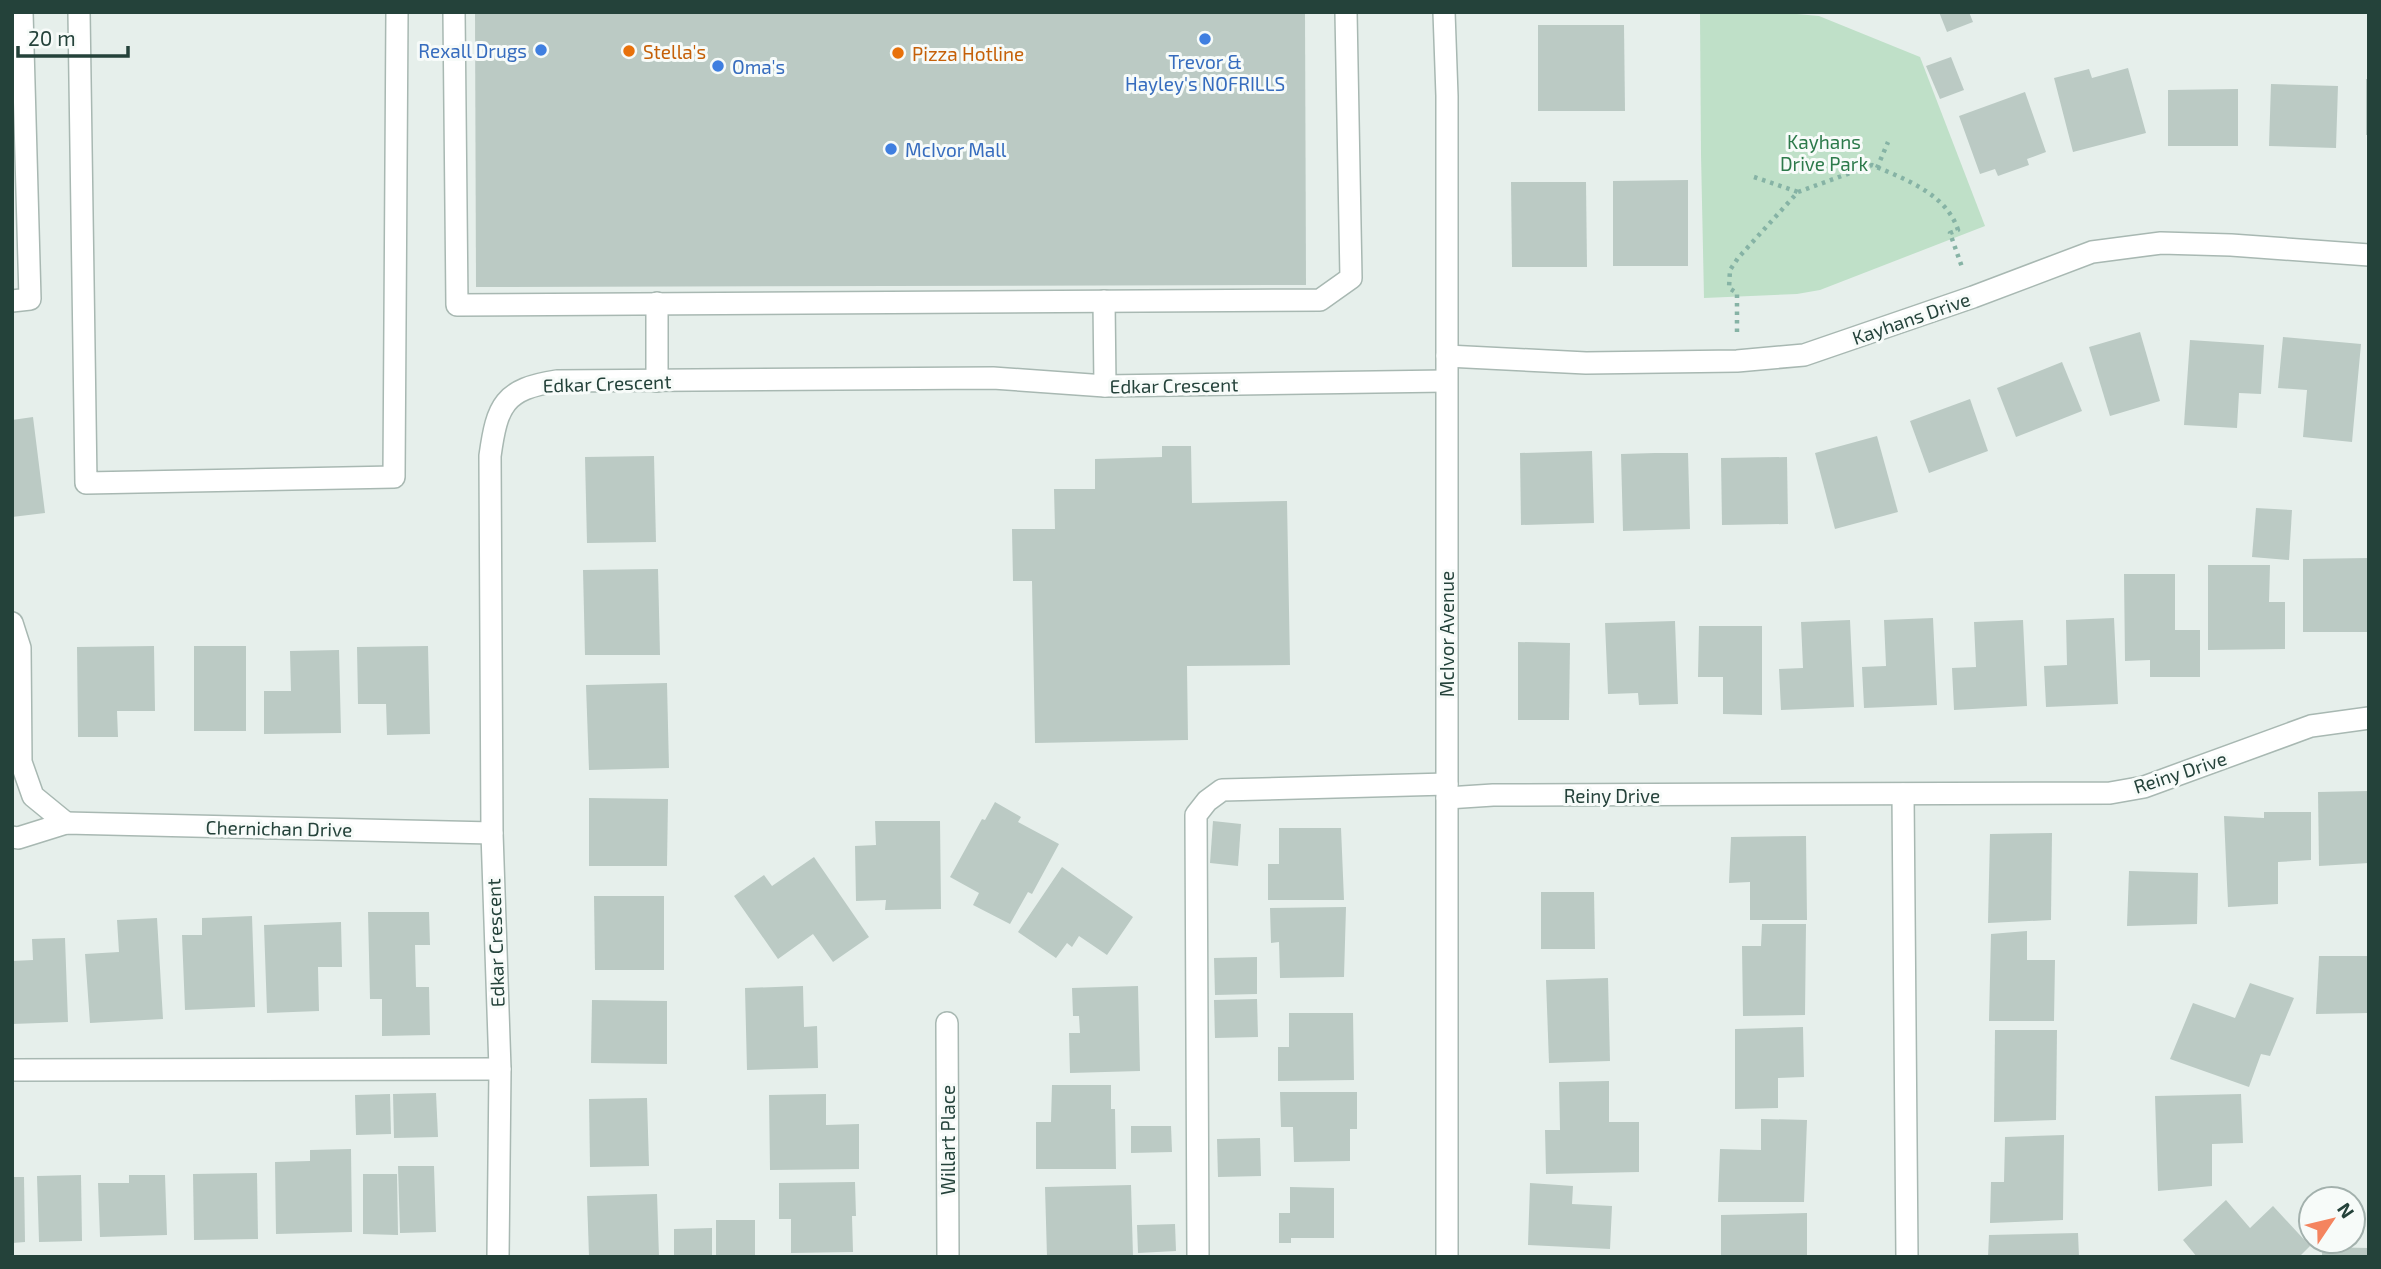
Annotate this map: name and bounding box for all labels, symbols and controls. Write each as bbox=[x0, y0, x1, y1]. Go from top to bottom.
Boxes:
scale bar bbox=[18, 14, 128, 58]
text: 20 m bbox=[28, 25, 76, 50]
marker: Trevor & Hayley's NOFRILLS bbox=[1197, 31, 1213, 47]
place label: Rexall Drugs bbox=[418, 39, 527, 62]
place label: Stella's bbox=[643, 40, 706, 63]
marker: Rexall Drugs bbox=[533, 42, 549, 58]
place label: Pizza Hotline bbox=[912, 42, 1024, 65]
marker: Stella's bbox=[621, 43, 637, 59]
marker: Pizza Hotline bbox=[890, 45, 906, 61]
place label: Trevor & Hayley's NOFRILLS bbox=[1125, 50, 1285, 95]
place label: Oma's bbox=[732, 55, 785, 78]
marker: Oma's bbox=[710, 58, 726, 74]
park label: Kayhans Drive Park bbox=[1780, 130, 1868, 175]
place label: McIvor Mall bbox=[905, 138, 1007, 161]
marker: McIvor Mall bbox=[883, 141, 899, 157]
street label: Kayhans Drive bbox=[1849, 287, 1973, 349]
street label: Edkar Crescent bbox=[542, 369, 672, 397]
street label: Edkar Crescent bbox=[1109, 372, 1239, 398]
street label: McIvor Avenue bbox=[1435, 571, 1458, 697]
street label: Reiny Drive bbox=[2131, 746, 2229, 798]
street label: Reiny Drive bbox=[1564, 784, 1660, 807]
street label: Chernichan Drive bbox=[206, 815, 352, 841]
street label: Edkar Crescent bbox=[481, 878, 509, 1008]
street label: Willart Place bbox=[936, 1085, 959, 1195]
north arrow bbox=[2297, 1185, 2367, 1255]
text: N bbox=[2333, 1198, 2360, 1222]

